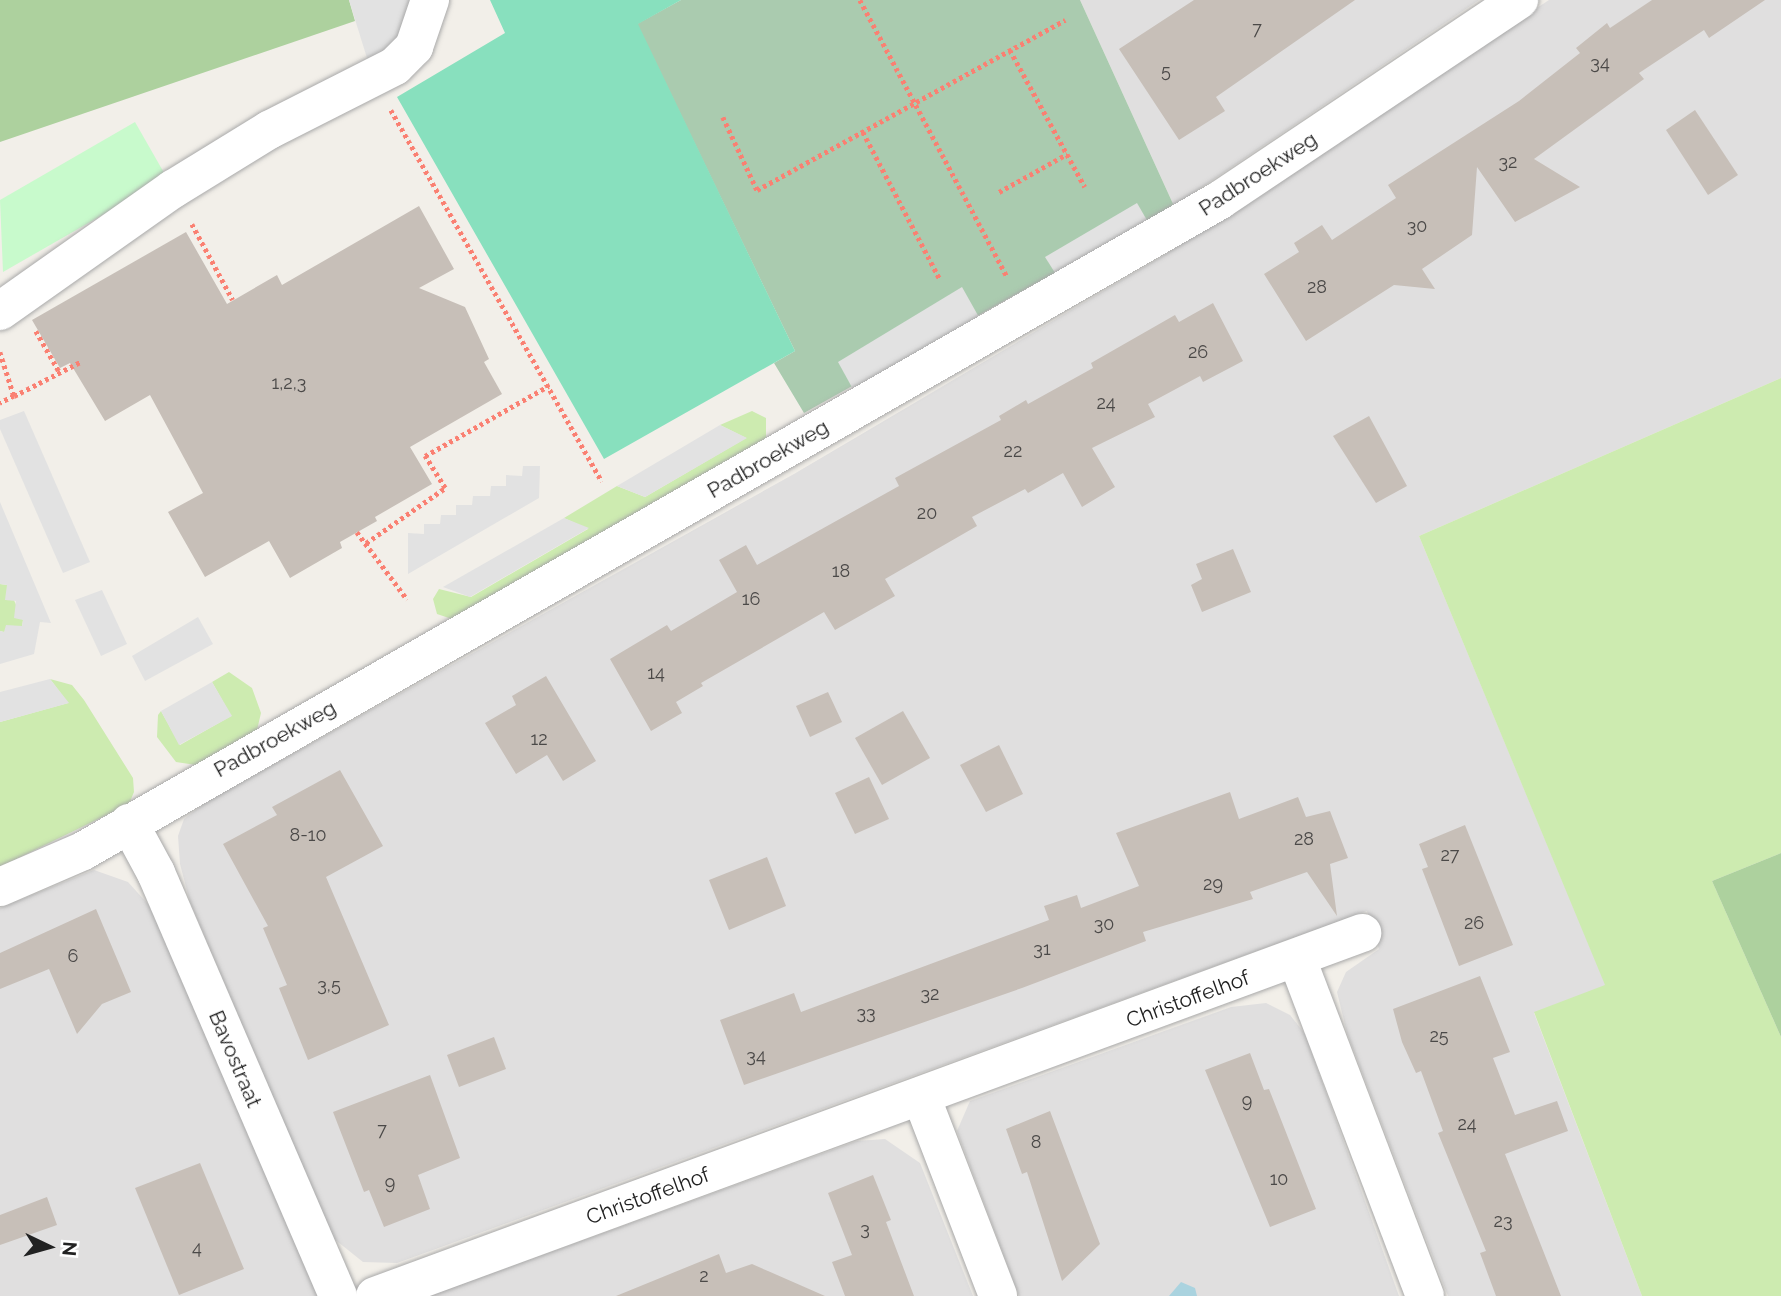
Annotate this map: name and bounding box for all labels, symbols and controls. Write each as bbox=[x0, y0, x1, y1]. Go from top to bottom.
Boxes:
house number: 7 bbox=[1252, 18, 1262, 40]
house number: 34 bbox=[1590, 52, 1610, 74]
house number: 5 bbox=[1161, 60, 1171, 82]
street label: Padbroekweg bbox=[1194, 127, 1322, 221]
house number: 32 bbox=[1499, 151, 1517, 173]
house number: 30 bbox=[1407, 215, 1427, 237]
house number: 28 bbox=[1307, 276, 1327, 298]
house number: 26 bbox=[1188, 341, 1208, 363]
house number: 1,2,3 bbox=[272, 372, 306, 394]
house number: 24 bbox=[1096, 392, 1116, 414]
street label: Padbroekweg bbox=[703, 414, 833, 504]
house number: 22 bbox=[1004, 440, 1022, 462]
house number: 20 bbox=[917, 502, 937, 524]
house number: 18 bbox=[832, 560, 850, 582]
house number: 16 bbox=[742, 588, 760, 610]
house number: 14 bbox=[647, 662, 665, 684]
street label: Padbroekweg bbox=[210, 695, 340, 783]
house number: 12 bbox=[530, 728, 548, 750]
house number: 8-10 bbox=[290, 824, 326, 846]
house number: 28 bbox=[1294, 828, 1314, 850]
house number: 27 bbox=[1440, 844, 1460, 866]
house number: 29 bbox=[1203, 873, 1223, 895]
house number: 26 bbox=[1464, 912, 1484, 934]
house number: 30 bbox=[1094, 913, 1114, 935]
house number: 31 bbox=[1033, 938, 1051, 960]
house number: 6 bbox=[68, 945, 78, 967]
street label: Christoffelhof bbox=[1123, 965, 1253, 1033]
house number: 3,5 bbox=[317, 974, 341, 996]
house number: 32 bbox=[921, 983, 939, 1005]
house number: 33 bbox=[856, 1002, 876, 1024]
street label: Bavostraat bbox=[203, 1007, 267, 1111]
house number: 25 bbox=[1429, 1025, 1449, 1047]
house number: 34 bbox=[746, 1045, 766, 1067]
house number: 9 bbox=[1242, 1090, 1252, 1112]
house number: 24 bbox=[1457, 1113, 1477, 1135]
house number: 7 bbox=[377, 1119, 387, 1141]
house number: 8 bbox=[1031, 1131, 1041, 1153]
street label: Christoffelhof bbox=[583, 1162, 713, 1230]
house number: 10 bbox=[1270, 1168, 1288, 1190]
house number: 9 bbox=[385, 1172, 395, 1194]
house number: 23 bbox=[1494, 1210, 1512, 1232]
north arrow bbox=[14, 1212, 84, 1282]
house number: 3 bbox=[860, 1218, 870, 1240]
house number: 4 bbox=[192, 1237, 202, 1259]
text: N bbox=[58, 1241, 82, 1257]
house number: 2 bbox=[699, 1265, 709, 1287]

